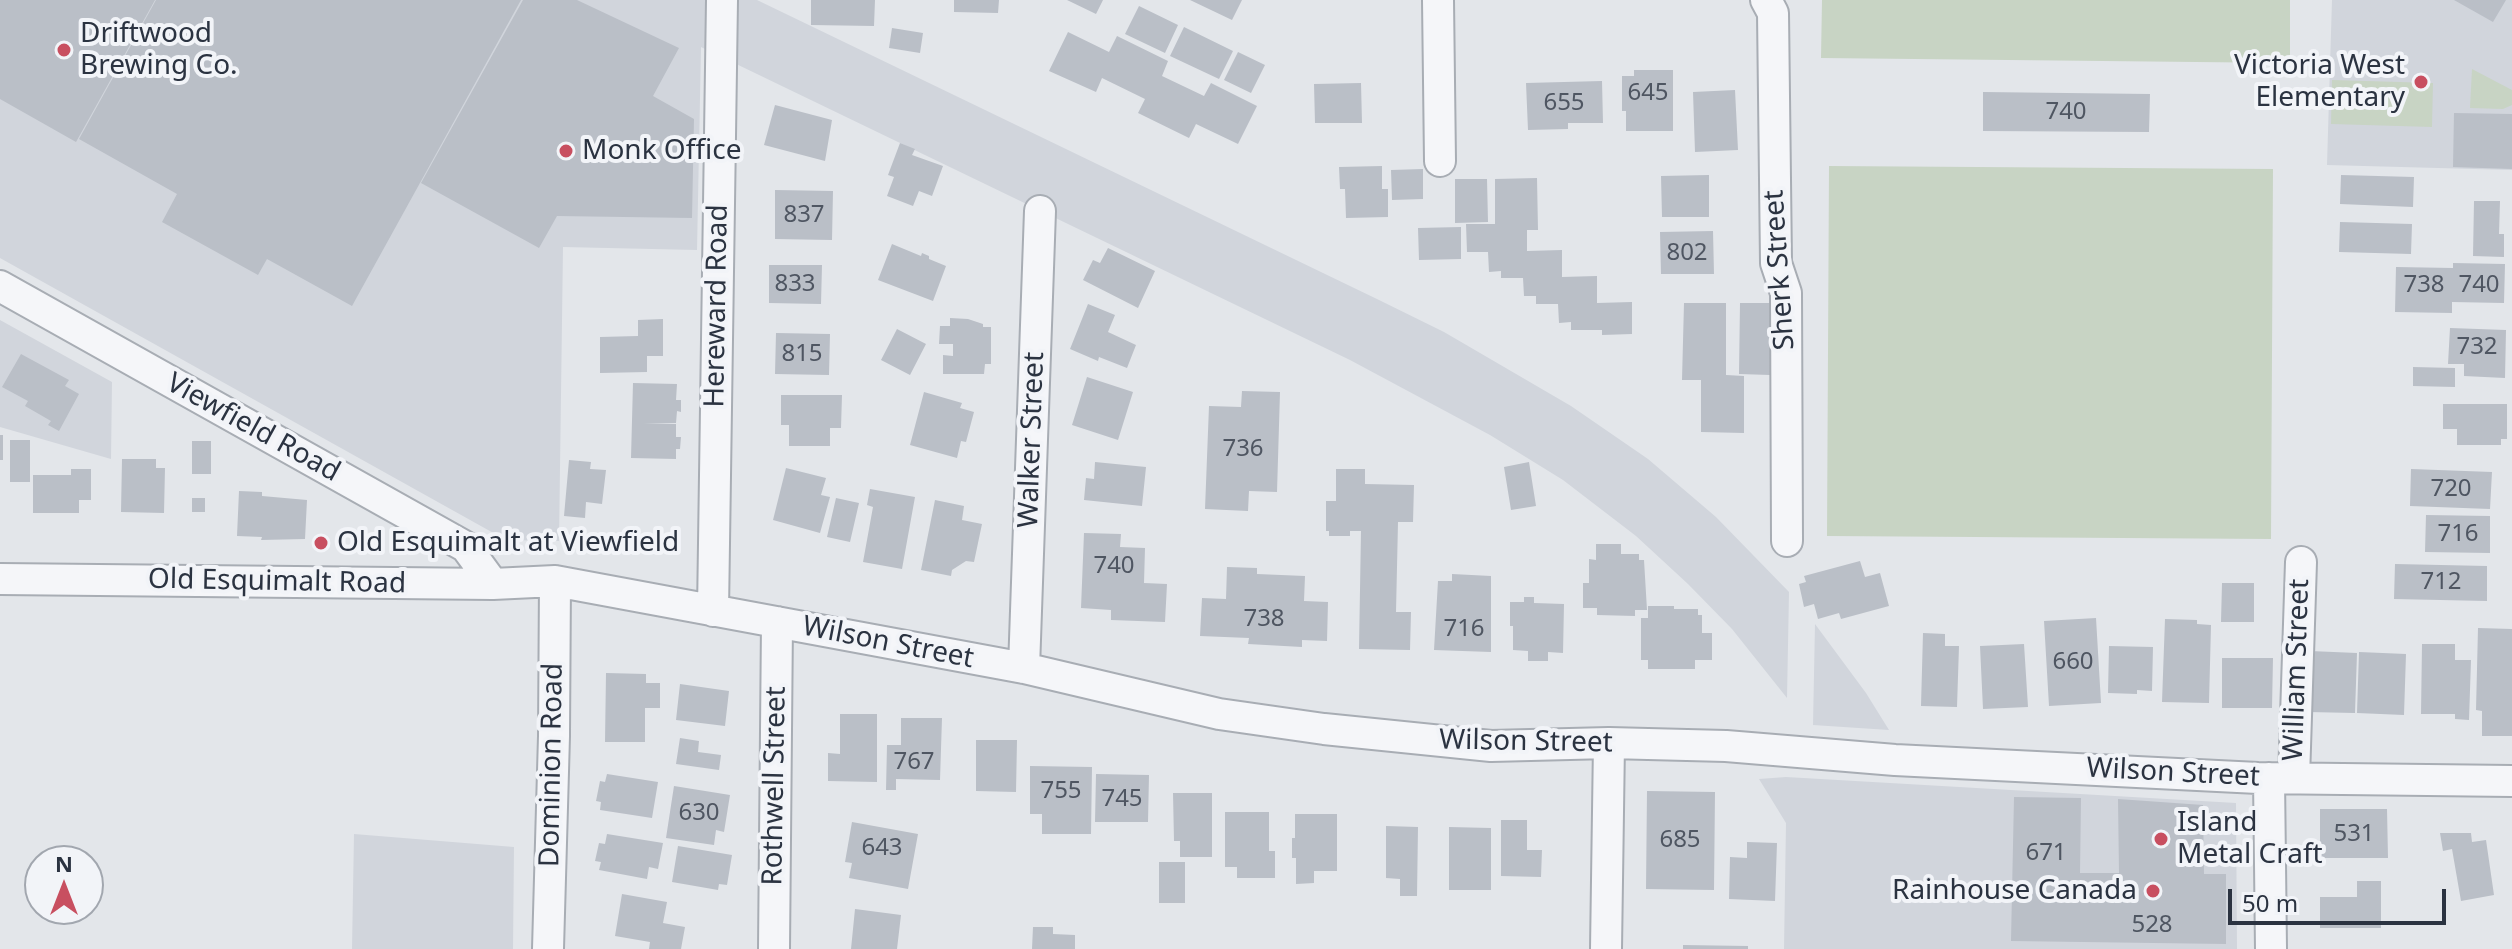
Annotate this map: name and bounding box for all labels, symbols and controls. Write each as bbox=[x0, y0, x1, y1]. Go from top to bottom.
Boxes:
place label: Driftwood Brewing Co. bbox=[80, 17, 238, 83]
marker: Driftwood Brewing Co. bbox=[55, 41, 73, 59]
place label: Victoria West Elementary bbox=[2234, 49, 2405, 115]
marker: Victoria West Elementary bbox=[2412, 73, 2430, 91]
house number: 645 bbox=[1627, 79, 1669, 107]
house number: 655 bbox=[1543, 89, 1585, 117]
house number: 740 bbox=[2045, 98, 2087, 126]
place label: Monk Office bbox=[582, 134, 741, 168]
marker: Monk Office bbox=[557, 142, 575, 160]
street label: Sherk Street bbox=[1758, 189, 1802, 351]
house number: 837 bbox=[783, 201, 825, 229]
street label: Hereward Road bbox=[698, 204, 736, 408]
house number: 802 bbox=[1666, 239, 1708, 267]
house number: 833 bbox=[774, 270, 816, 298]
house number: 738 bbox=[2403, 271, 2445, 299]
house number: 740 bbox=[2458, 271, 2500, 299]
house number: 732 bbox=[2456, 333, 2498, 361]
house number: 815 bbox=[781, 340, 823, 368]
street label: Walker Street bbox=[1012, 351, 1052, 529]
street label: Viewfield Road bbox=[160, 367, 346, 489]
house number: 736 bbox=[1222, 435, 1264, 463]
house number: 720 bbox=[2430, 475, 2472, 503]
house number: 716 bbox=[2437, 520, 2479, 548]
place label: Old Esquimalt at Viewfield bbox=[337, 526, 679, 560]
marker: Old Esquimalt at Viewfield bbox=[312, 534, 330, 552]
house number: 740 bbox=[1093, 552, 1135, 580]
street label: Old Esquimalt Road bbox=[148, 563, 406, 601]
house number: 712 bbox=[2420, 568, 2462, 596]
street label: William Street bbox=[2277, 578, 2317, 762]
house number: 738 bbox=[1243, 605, 1285, 633]
street label: Wilson Street bbox=[800, 610, 976, 676]
house number: 716 bbox=[1443, 615, 1485, 643]
house number: 660 bbox=[2052, 648, 2094, 676]
street label: Dominion Road bbox=[533, 663, 571, 867]
street label: Rothwell Street bbox=[756, 686, 794, 886]
street label: Wilson Street bbox=[1439, 724, 1613, 760]
house number: 767 bbox=[893, 748, 935, 776]
street label: Wilson Street bbox=[2085, 752, 2261, 794]
house number: 755 bbox=[1040, 777, 1082, 805]
house number: 745 bbox=[1101, 785, 1143, 813]
house number: 630 bbox=[678, 799, 720, 827]
place label: Island Metal Craft bbox=[2177, 806, 2323, 872]
house number: 531 bbox=[2333, 820, 2375, 848]
house number: 685 bbox=[1659, 826, 1701, 854]
marker: Island Metal Craft bbox=[2152, 830, 2170, 848]
house number: 643 bbox=[861, 834, 903, 862]
house number: 671 bbox=[2025, 839, 2067, 867]
north arrow bbox=[24, 845, 104, 925]
text: N bbox=[55, 848, 73, 878]
scale bar bbox=[2232, 873, 2450, 923]
place label: Rainhouse Canada bbox=[1892, 874, 2137, 908]
marker: Rainhouse Canada bbox=[2144, 882, 2162, 900]
text: 50 m bbox=[2242, 886, 2298, 919]
house number: 528 bbox=[2131, 911, 2173, 939]

